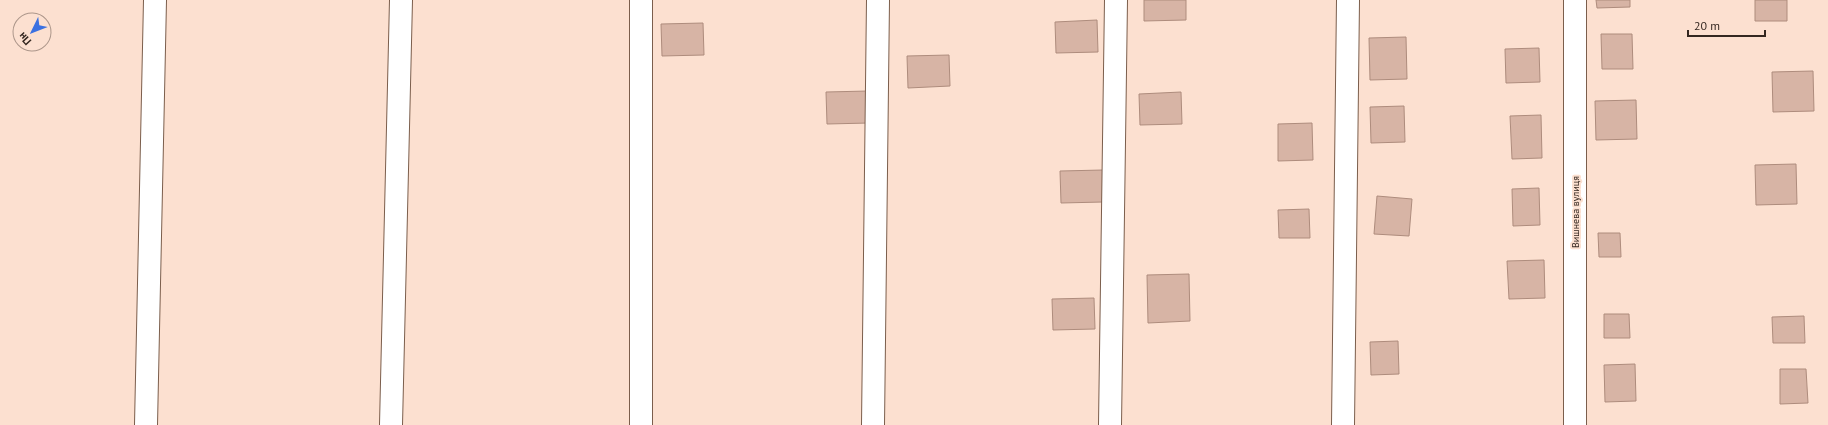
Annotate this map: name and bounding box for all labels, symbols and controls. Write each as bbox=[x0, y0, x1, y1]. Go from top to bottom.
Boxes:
north arrow bbox=[12, 12, 52, 52]
scale bar bbox=[1688, 12, 1765, 38]
text: 20 m bbox=[1694, 18, 1720, 33]
text: Пн bbox=[15, 29, 34, 48]
street label: Вишнева вулиця bbox=[1569, 176, 1582, 248]

